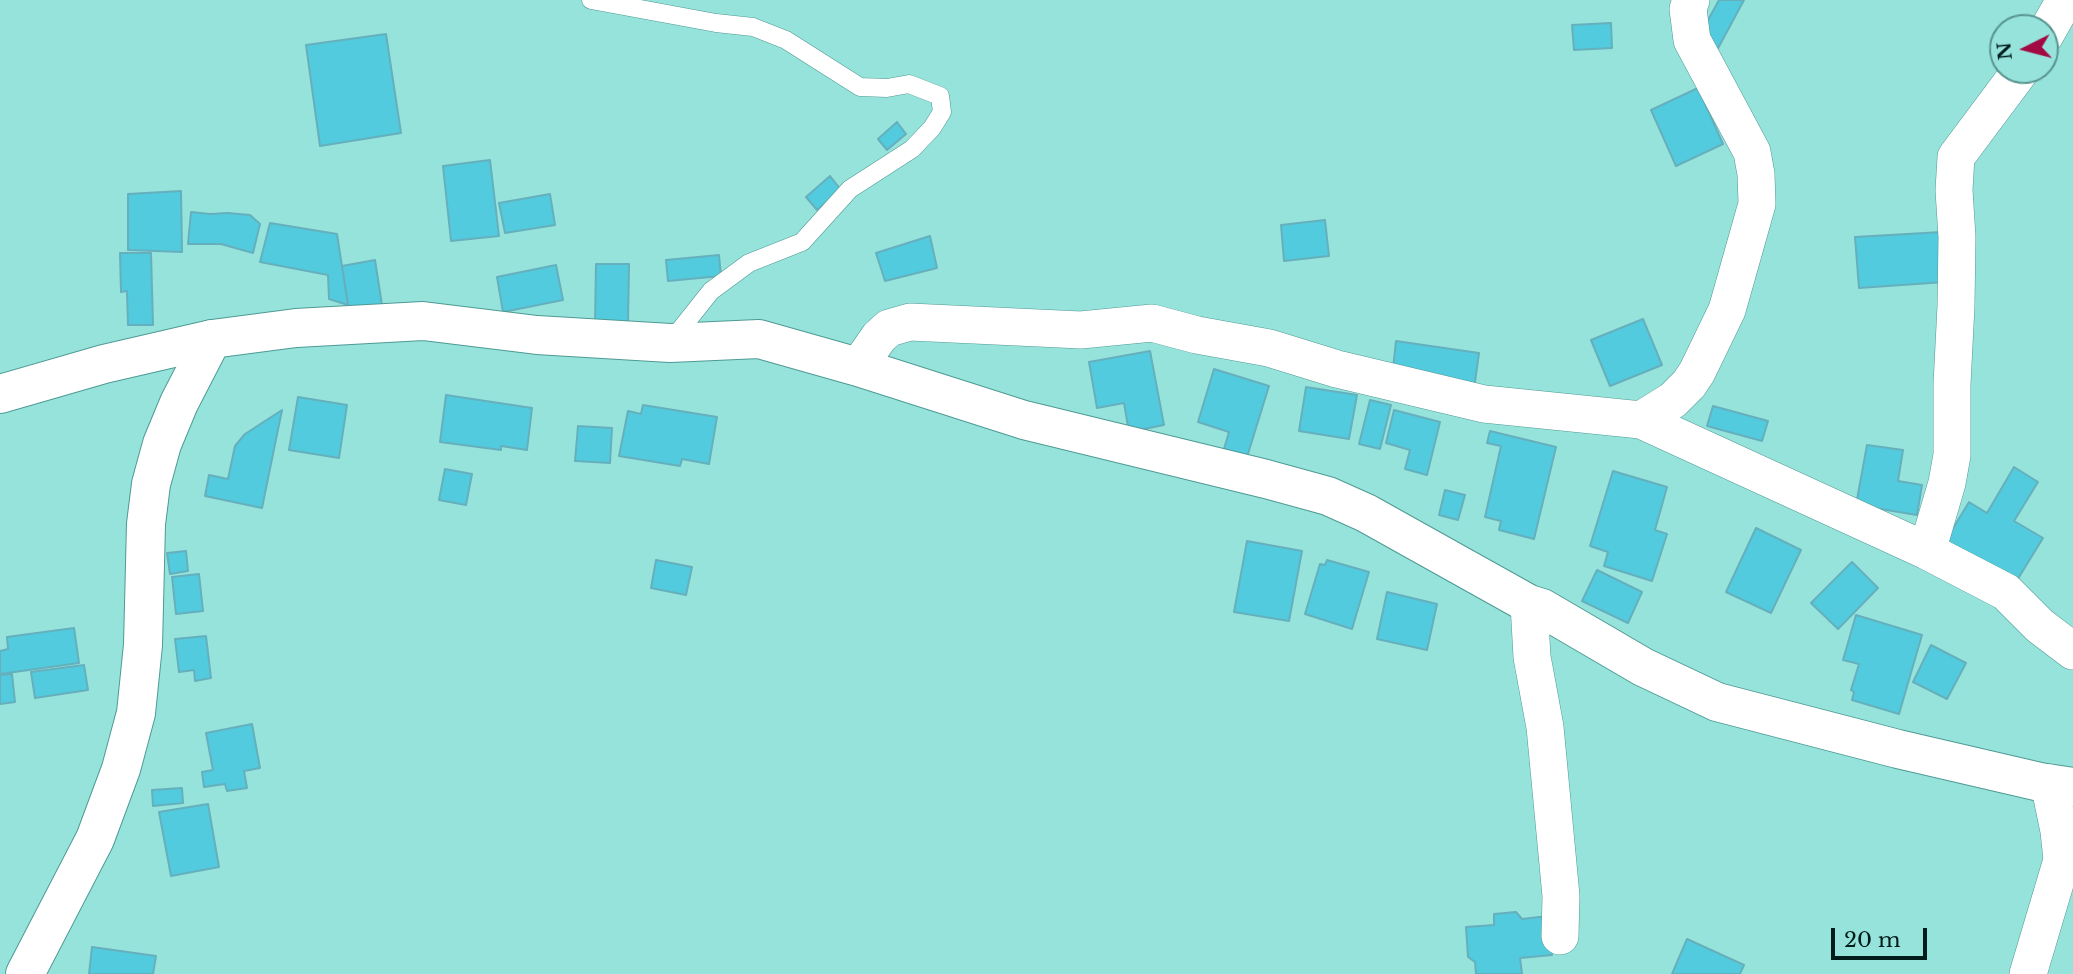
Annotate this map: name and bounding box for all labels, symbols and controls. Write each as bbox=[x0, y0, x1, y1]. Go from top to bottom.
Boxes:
north arrow bbox=[1989, 14, 2059, 84]
text: N bbox=[1992, 41, 2017, 61]
scale bar bbox=[1835, 914, 1931, 958]
text: 20 m bbox=[1844, 927, 1901, 953]

